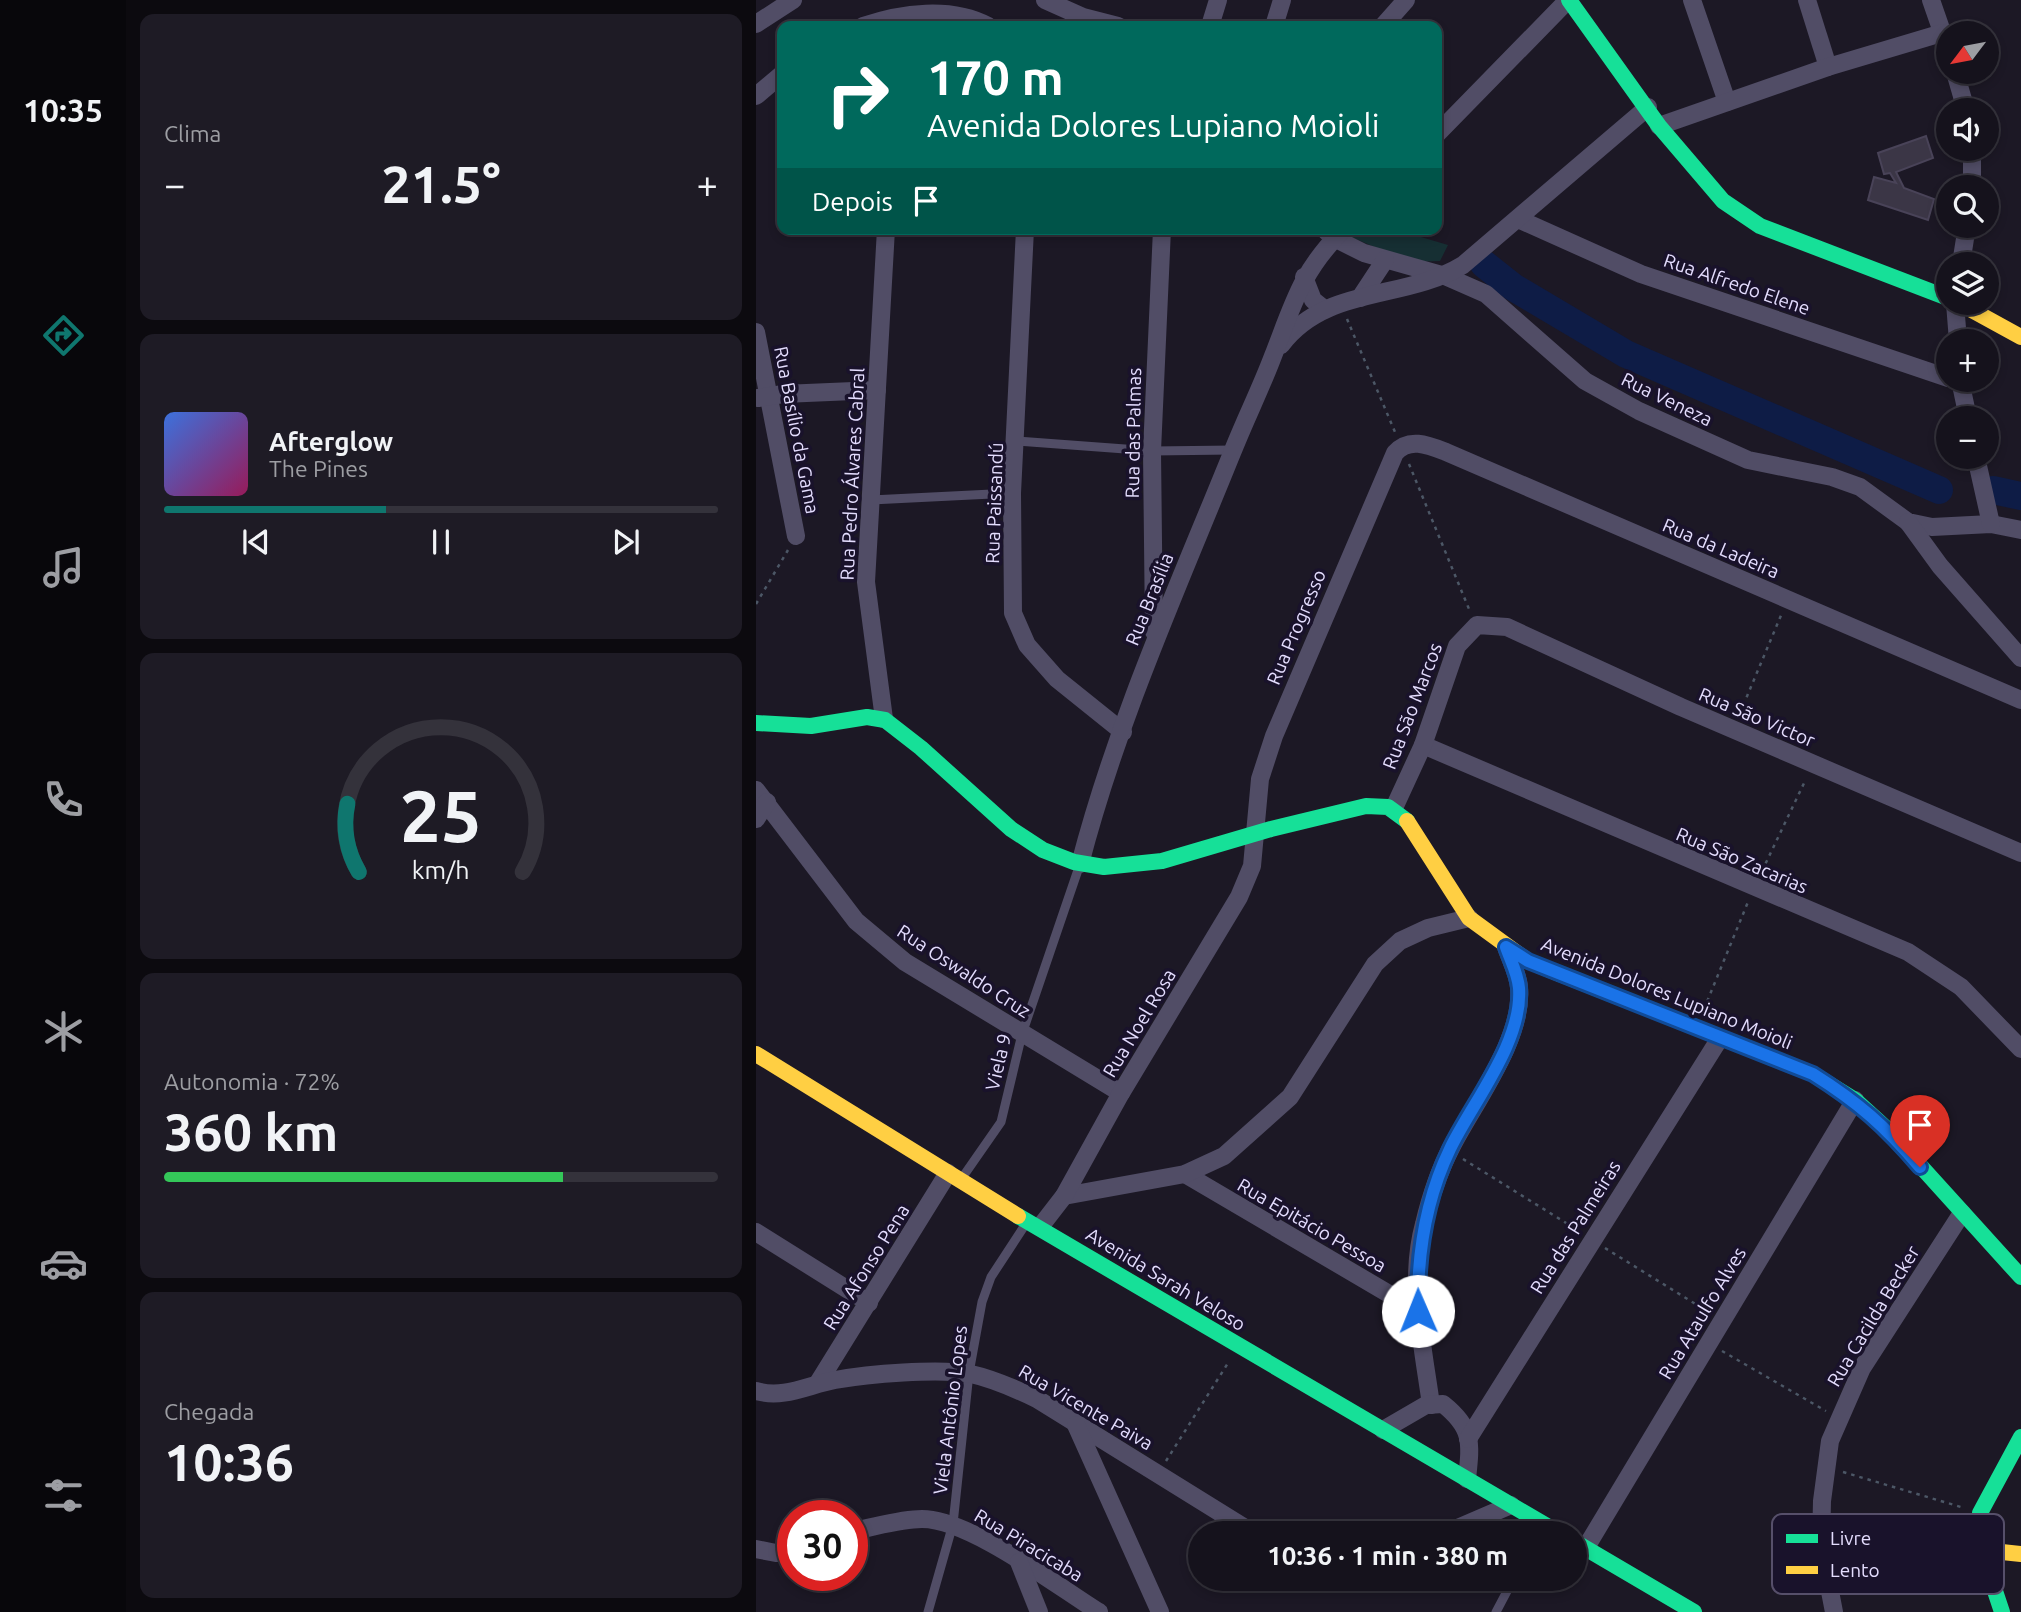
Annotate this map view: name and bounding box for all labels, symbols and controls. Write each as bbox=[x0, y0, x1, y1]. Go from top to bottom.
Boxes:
north arrow bbox=[1936, 21, 1998, 84]
map controls bbox=[1936, 21, 1999, 469]
icon: right bbox=[812, 49, 903, 140]
text: 170 m bbox=[927, 49, 1064, 104]
text: 10:35 bbox=[23, 92, 103, 128]
button: sound bbox=[1936, 98, 1999, 161]
text: Avenida Dolores Lupiano Moioli bbox=[927, 107, 1380, 143]
text: Clima bbox=[164, 121, 221, 146]
text: 21.5° bbox=[381, 155, 501, 213]
text: − bbox=[164, 163, 185, 205]
text: + bbox=[697, 163, 718, 205]
button: search bbox=[1936, 175, 1999, 238]
icon: arrive bbox=[907, 182, 945, 220]
text: Depois bbox=[812, 187, 893, 216]
street label: Rua Alfredo Elene bbox=[1661, 249, 1813, 319]
button: layers bbox=[1936, 252, 1999, 315]
icon: directions bbox=[39, 311, 88, 360]
button: + bbox=[1936, 329, 1999, 392]
street label: Rua Basílio da Gama bbox=[770, 344, 824, 516]
street label: Rua Pedro Álvares Cabral bbox=[835, 367, 869, 581]
street label: Rua das Palmas bbox=[1121, 367, 1145, 499]
street label: Rua Veneza bbox=[1618, 368, 1716, 430]
button: − bbox=[1936, 406, 1999, 469]
text: Afterglow bbox=[269, 427, 393, 456]
street label: Rua Paissandú bbox=[981, 442, 1007, 564]
text: The Pines bbox=[269, 456, 368, 481]
street label: Rua da Ladeira bbox=[1659, 514, 1783, 582]
icon: previous bbox=[237, 523, 275, 561]
icon: pause bbox=[422, 523, 460, 561]
icon: next bbox=[607, 523, 645, 561]
icon: music bbox=[39, 543, 88, 592]
street label: Rua Brasília bbox=[1120, 549, 1178, 649]
street label: Rua Progresso bbox=[1262, 566, 1330, 688]
street label: Rua São Marcos bbox=[1378, 640, 1446, 772]
street label: Rua São Victor bbox=[1696, 683, 1818, 751]
text: 25 bbox=[400, 774, 482, 856]
icon: phone bbox=[39, 775, 88, 824]
street label: Rua São Zacarias bbox=[1673, 822, 1811, 898]
text: km/h bbox=[412, 856, 470, 884]
street label: Rua Oswaldo Cruz bbox=[893, 920, 1035, 1022]
street label: Avenida Dolores Lupiano Moioli bbox=[1538, 932, 1796, 1054]
street label: Rua Noel Rosa bbox=[1098, 965, 1180, 1081]
icon: climate bbox=[39, 1007, 88, 1056]
street label: Viela 9 bbox=[981, 1031, 1015, 1093]
text: Autonomia · 72% bbox=[164, 1069, 340, 1094]
pin bbox=[1890, 1095, 1950, 1167]
text: 360 km bbox=[164, 1103, 338, 1161]
icon: arrive bbox=[1901, 1106, 1939, 1144]
street label: Rua das Palmeiras bbox=[1525, 1156, 1625, 1298]
street label: Rua Epitácio Pessoa bbox=[1234, 1173, 1390, 1277]
street label: Rua Afonso Pena bbox=[818, 1200, 914, 1334]
street label: Avenida Sarah Veloso bbox=[1082, 1223, 1250, 1335]
icon: car bbox=[39, 1239, 88, 1288]
street label: Rua Cacilda Becker bbox=[1822, 1242, 1924, 1390]
street label: Rua Ataulfo Alves bbox=[1654, 1243, 1750, 1383]
position arrow bbox=[1381, 1274, 1455, 1348]
street label: Viela Antônio Lopes bbox=[929, 1324, 971, 1496]
street label: Rua Vicente Paiva bbox=[1015, 1360, 1157, 1454]
text: Chegada bbox=[164, 1399, 254, 1424]
text: 10:36 bbox=[164, 1433, 294, 1491]
icon: filters bbox=[39, 1471, 88, 1520]
speed limit sign: 30 bbox=[777, 1500, 868, 1591]
street label: Rua Piracicaba bbox=[971, 1504, 1087, 1586]
legend bbox=[1772, 1514, 2004, 1594]
text: Livre bbox=[1830, 1527, 1871, 1549]
text: 10:36 · 1 min · 380 m bbox=[1267, 1541, 1508, 1570]
text: Lento bbox=[1830, 1559, 1880, 1581]

